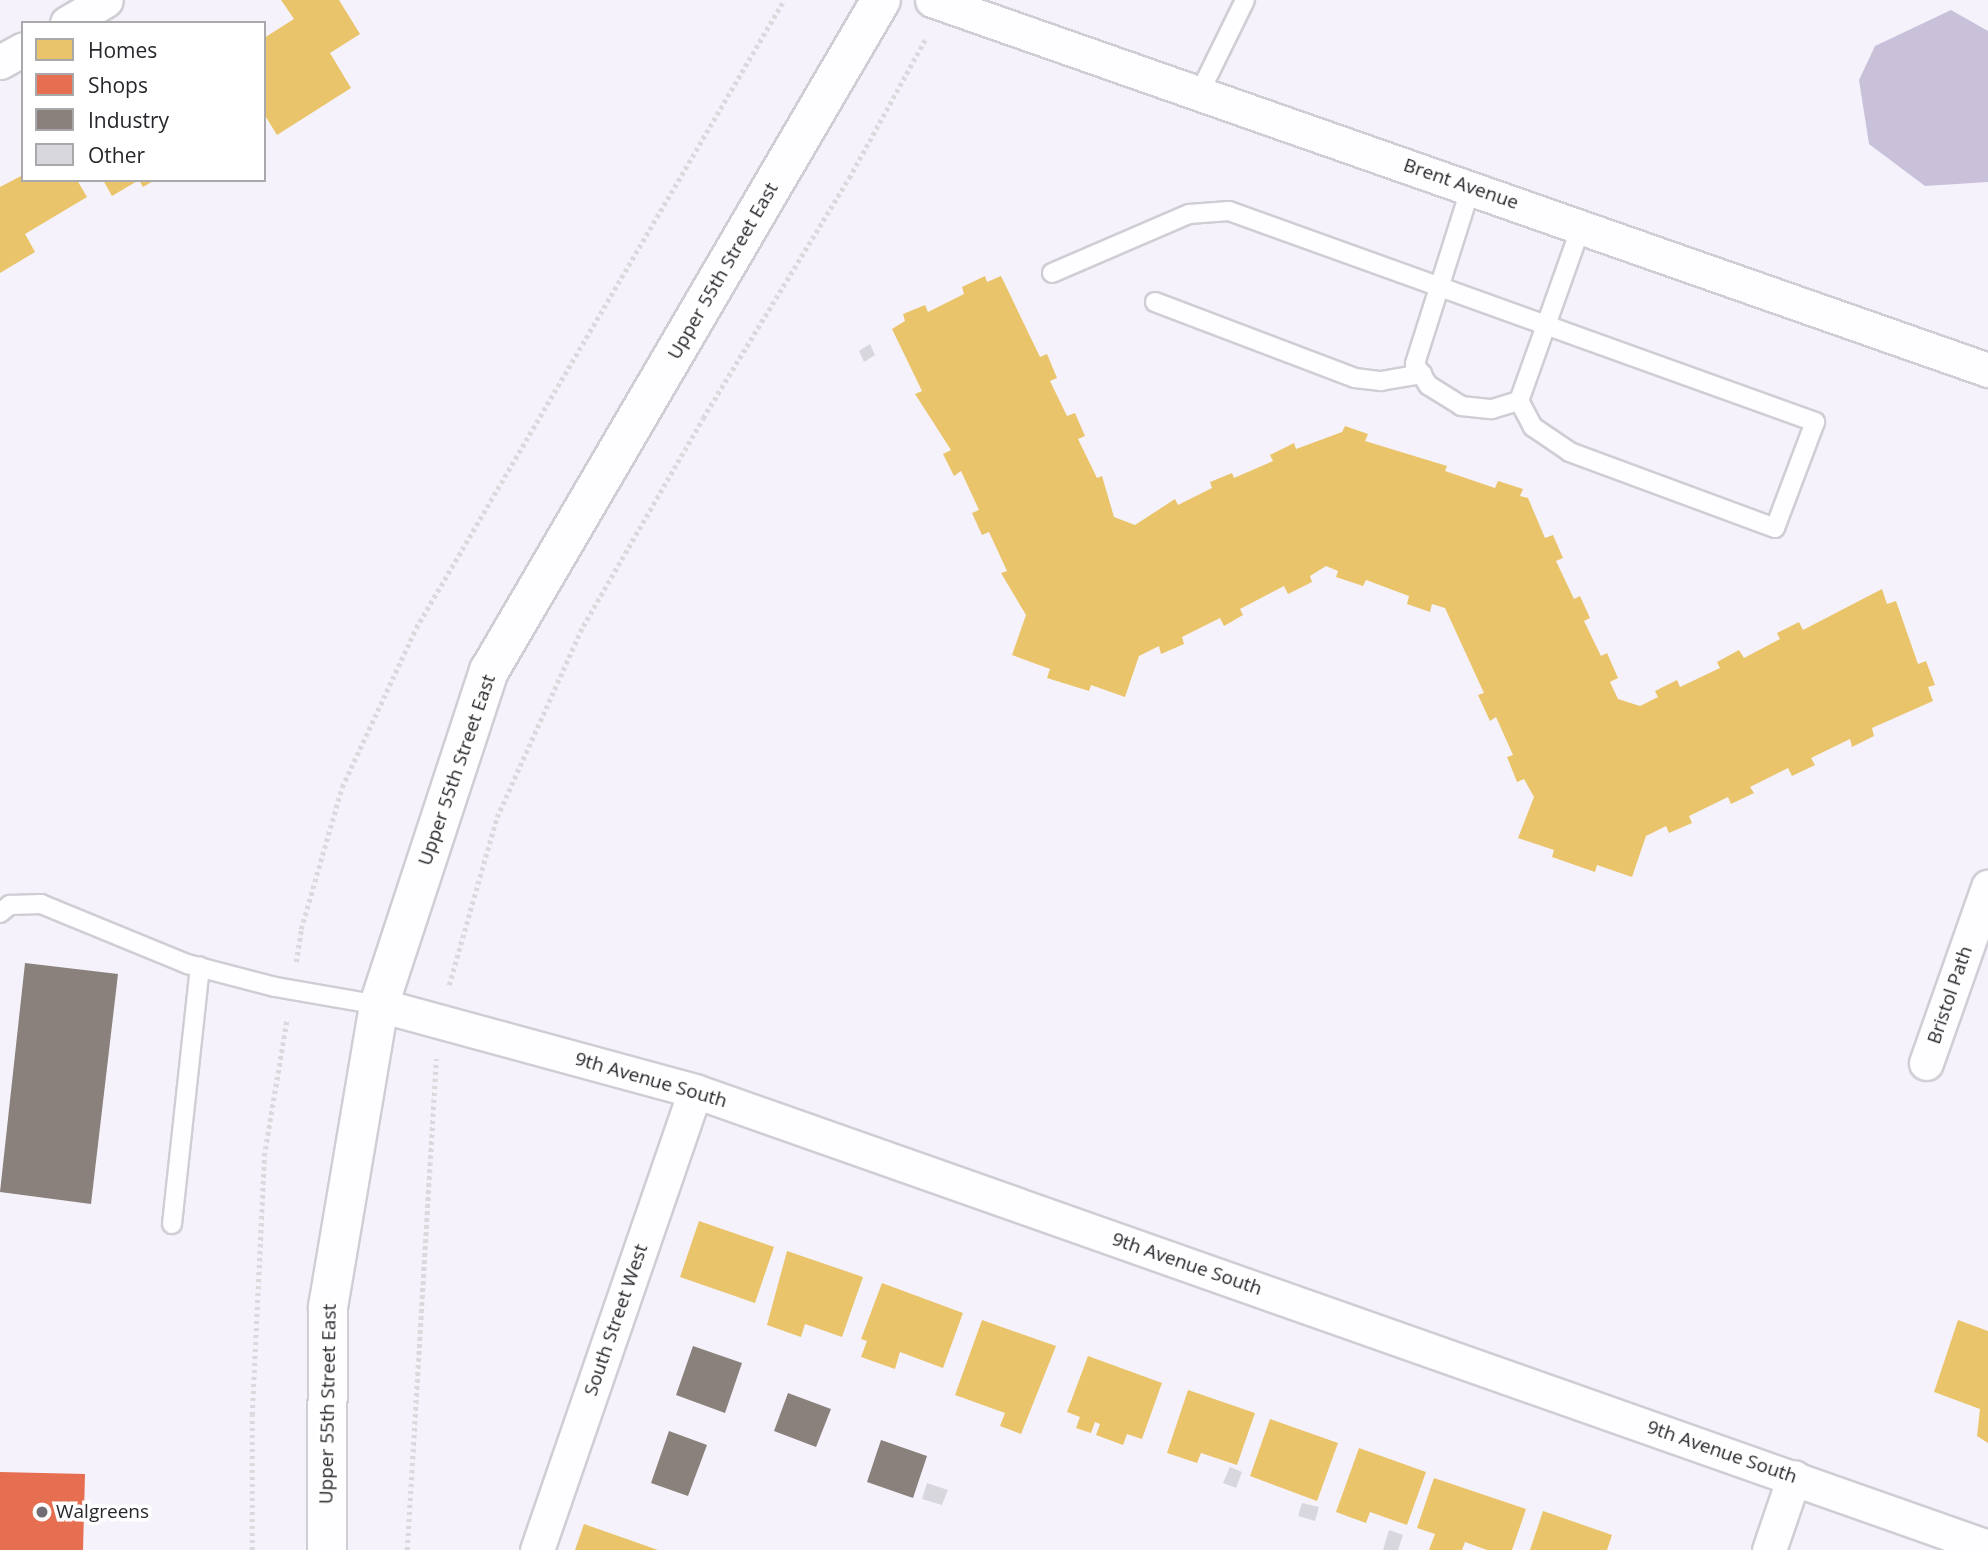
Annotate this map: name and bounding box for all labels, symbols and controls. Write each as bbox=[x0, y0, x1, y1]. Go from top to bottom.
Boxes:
legend bbox=[21, 21, 266, 182]
text: Homes bbox=[88, 36, 157, 64]
text: Shops bbox=[88, 71, 148, 99]
text: Industry bbox=[88, 106, 169, 134]
text: Other bbox=[88, 141, 145, 169]
street label: Brent Avenue bbox=[1400, 154, 1522, 214]
street label: Upper 55th Street East bbox=[663, 178, 783, 364]
street label: Upper 55th Street East bbox=[414, 671, 500, 869]
street label: Bristol Path bbox=[1923, 943, 1977, 1047]
street label: 9th Avenue South bbox=[572, 1047, 730, 1113]
street label: 9th Avenue South bbox=[1109, 1228, 1265, 1300]
street label: South Street West bbox=[579, 1241, 653, 1399]
street label: Upper 55th Street East bbox=[315, 1304, 341, 1504]
street label: 9th Avenue South bbox=[1644, 1416, 1800, 1488]
place label: Walgreens bbox=[56, 1501, 149, 1523]
marker: Walgreens bbox=[34, 1504, 50, 1520]

